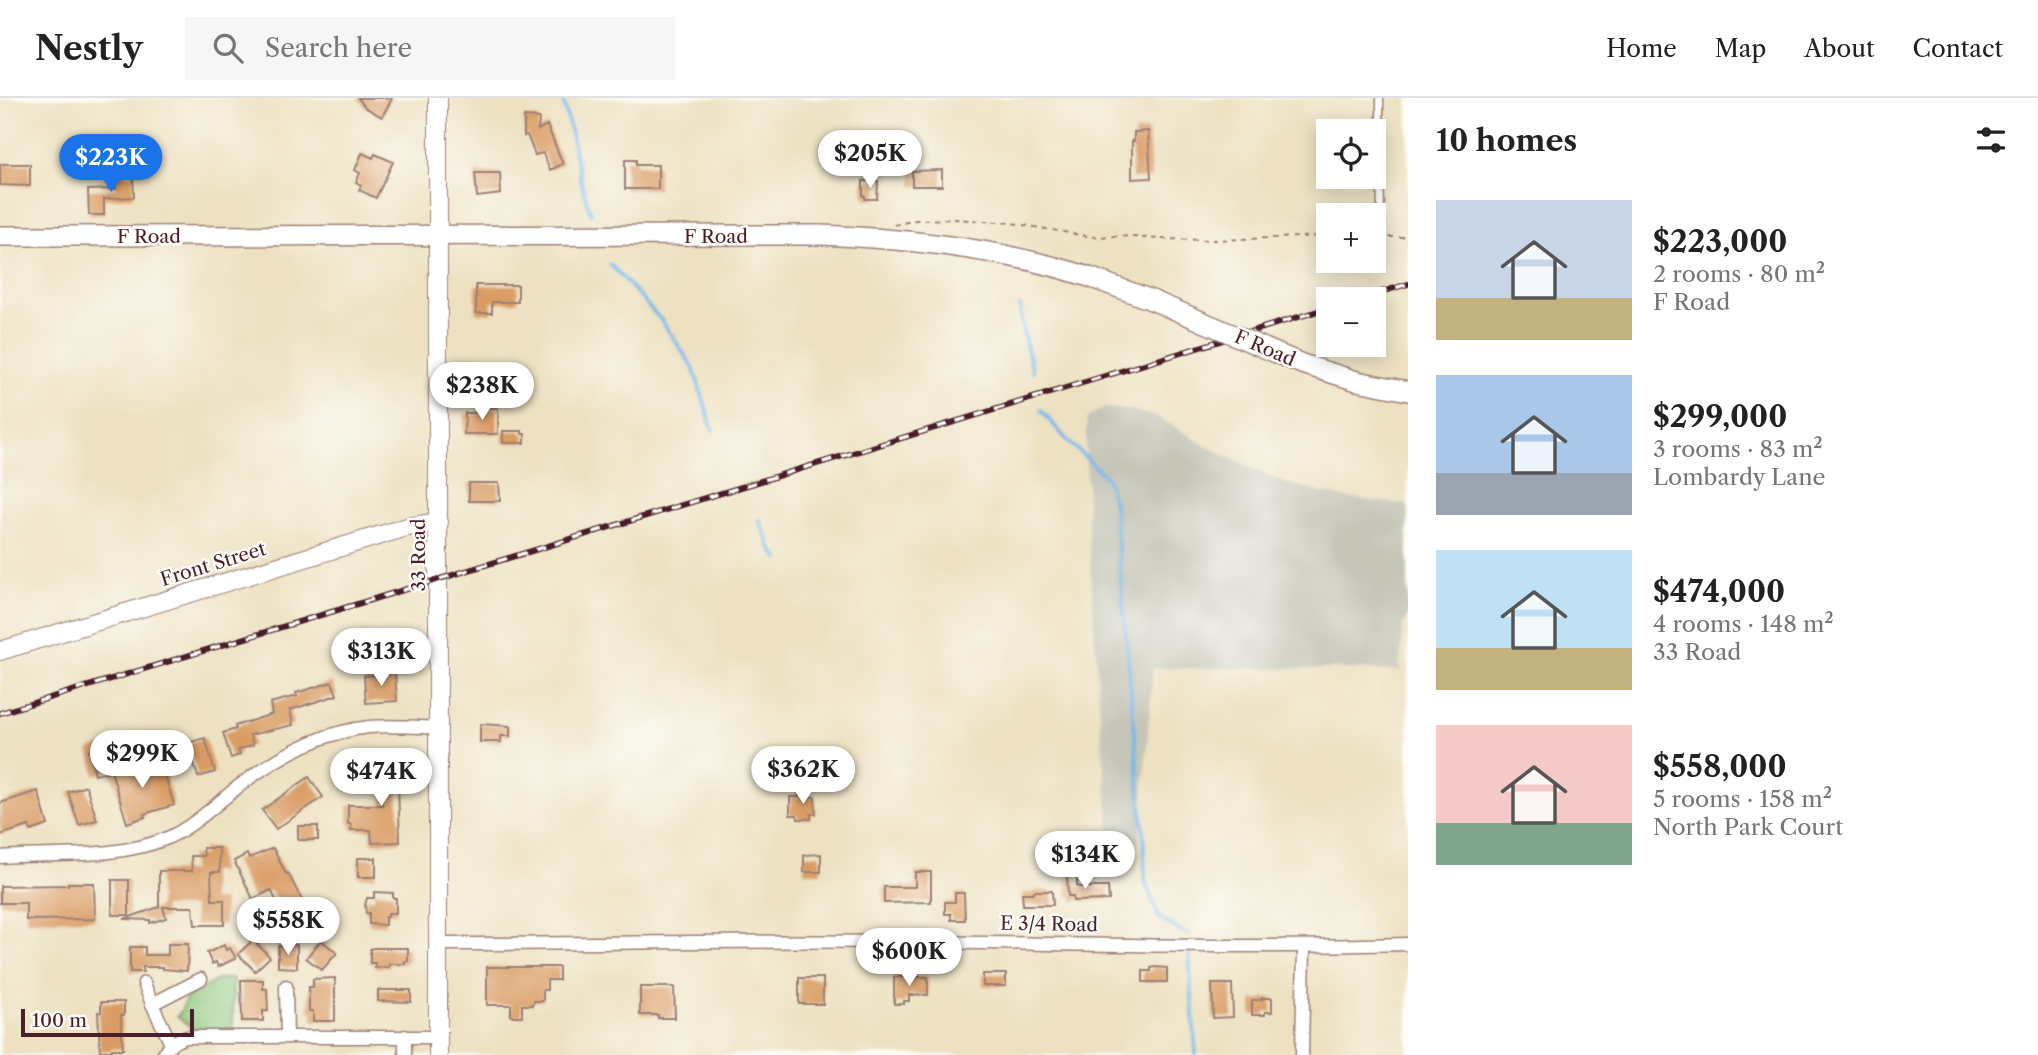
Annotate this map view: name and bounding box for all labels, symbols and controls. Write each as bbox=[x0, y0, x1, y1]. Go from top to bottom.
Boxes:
search box bbox=[185, 17, 675, 80]
text: Nestly bbox=[35, 28, 143, 69]
icon: search bbox=[209, 29, 247, 67]
text: Search here bbox=[265, 32, 412, 64]
text: Home bbox=[1606, 34, 1677, 63]
text: Map bbox=[1715, 34, 1766, 63]
text: About bbox=[1804, 34, 1875, 63]
text: Contact bbox=[1913, 34, 2003, 63]
map controls bbox=[1316, 119, 1386, 357]
button: locate bbox=[1316, 119, 1386, 189]
icon: filters bbox=[1972, 121, 2010, 159]
text: 10 homes bbox=[1436, 122, 1577, 159]
pin: $205K bbox=[821, 130, 919, 190]
pin: $223K bbox=[62, 134, 160, 194]
text: $205K bbox=[834, 139, 906, 167]
text: $223K bbox=[75, 143, 147, 171]
button: + bbox=[1316, 203, 1386, 273]
text: $223,000 bbox=[1653, 223, 1787, 260]
street label: F Road bbox=[117, 225, 181, 248]
street label: F Road bbox=[684, 225, 748, 248]
icon: home bbox=[1492, 228, 1576, 312]
text: 2 rooms · 80 m² bbox=[1653, 260, 1825, 288]
button: − bbox=[1316, 287, 1386, 357]
text: F Road bbox=[1653, 288, 1730, 316]
street label: F Road bbox=[1231, 325, 1299, 371]
pin: $238K bbox=[433, 362, 531, 422]
text: $238K bbox=[446, 371, 518, 399]
text: $299,000 bbox=[1653, 398, 1787, 435]
icon: home bbox=[1492, 403, 1576, 487]
text: 3 rooms · 83 m² bbox=[1653, 435, 1823, 463]
text: Lombardy Lane bbox=[1653, 463, 1825, 491]
street label: 33 Road bbox=[407, 518, 430, 591]
street label: Front Street bbox=[157, 537, 269, 591]
text: $474,000 bbox=[1653, 573, 1785, 610]
icon: home bbox=[1492, 578, 1576, 662]
text: 4 rooms · 148 m² bbox=[1653, 610, 1834, 638]
pin: $313K bbox=[332, 628, 430, 688]
text: $313K bbox=[347, 637, 415, 665]
text: 33 Road bbox=[1653, 638, 1741, 666]
pin: $299K bbox=[93, 730, 191, 790]
text: $299K bbox=[106, 739, 178, 767]
pin: $362K bbox=[754, 746, 852, 806]
pin: $474K bbox=[332, 748, 430, 808]
text: $558,000 bbox=[1653, 748, 1787, 785]
icon: home bbox=[1492, 753, 1576, 837]
text: $362K bbox=[767, 755, 839, 783]
text: $474K bbox=[346, 757, 416, 785]
text: 5 rooms · 158 m² bbox=[1653, 785, 1832, 813]
text: North Park Court bbox=[1653, 813, 1843, 841]
pin: $134K bbox=[1036, 832, 1134, 891]
text: $134K bbox=[1051, 840, 1119, 868]
pin: $558K bbox=[239, 898, 337, 957]
text: $558K bbox=[253, 906, 323, 934]
street label: E 3/4 Road bbox=[1000, 912, 1099, 936]
pin: $600K bbox=[860, 928, 958, 988]
text: $600K bbox=[872, 937, 946, 965]
scale bar bbox=[21, 1006, 194, 1038]
text: 100 m bbox=[32, 1009, 87, 1032]

